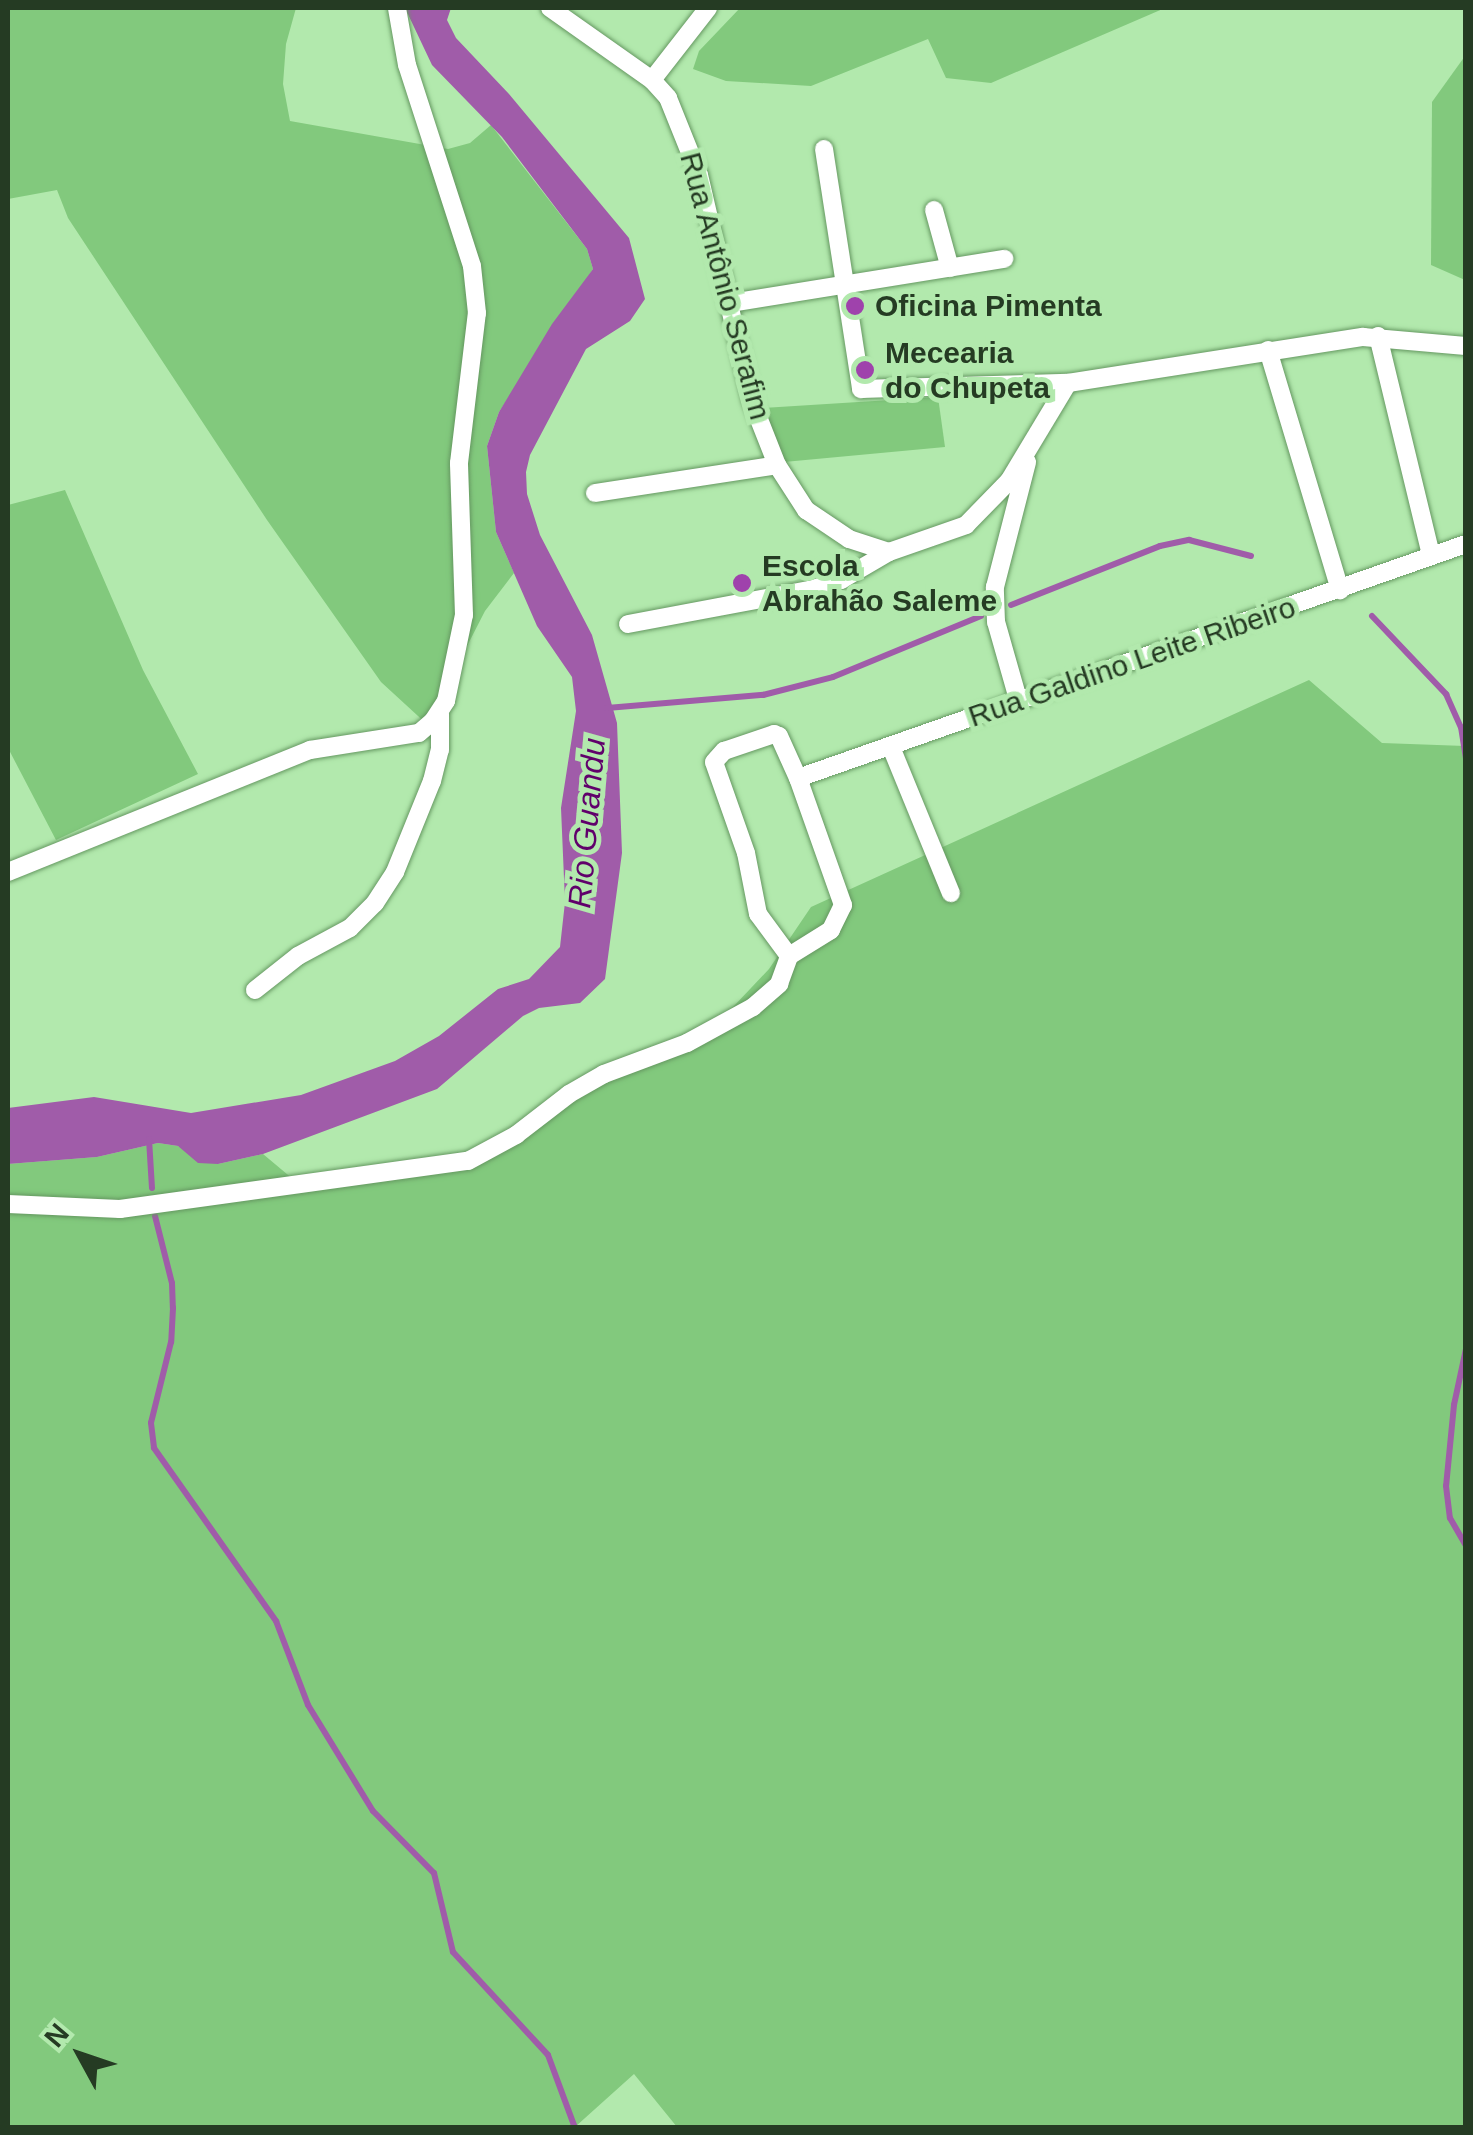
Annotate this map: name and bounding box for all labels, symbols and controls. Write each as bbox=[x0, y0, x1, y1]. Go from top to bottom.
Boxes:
street label: Rua Antônio Serafim bbox=[672, 148, 778, 424]
place label: Oficina Pimenta bbox=[875, 288, 1102, 324]
marker: Oficina Pimenta bbox=[844, 295, 866, 317]
place label: Mecearia do Chupeta bbox=[885, 335, 1050, 406]
marker: Mecearia do Chupeta bbox=[854, 359, 876, 381]
place label: Escola Abrahão Saleme bbox=[762, 548, 997, 618]
marker: Escola Abrahão Saleme bbox=[731, 572, 753, 594]
street label: Rua Galdino Leite Ribeiro bbox=[964, 589, 1300, 735]
water label: Rio Guandu bbox=[560, 736, 614, 910]
north arrow bbox=[30, 2005, 130, 2105]
text: N bbox=[38, 2018, 75, 2053]

